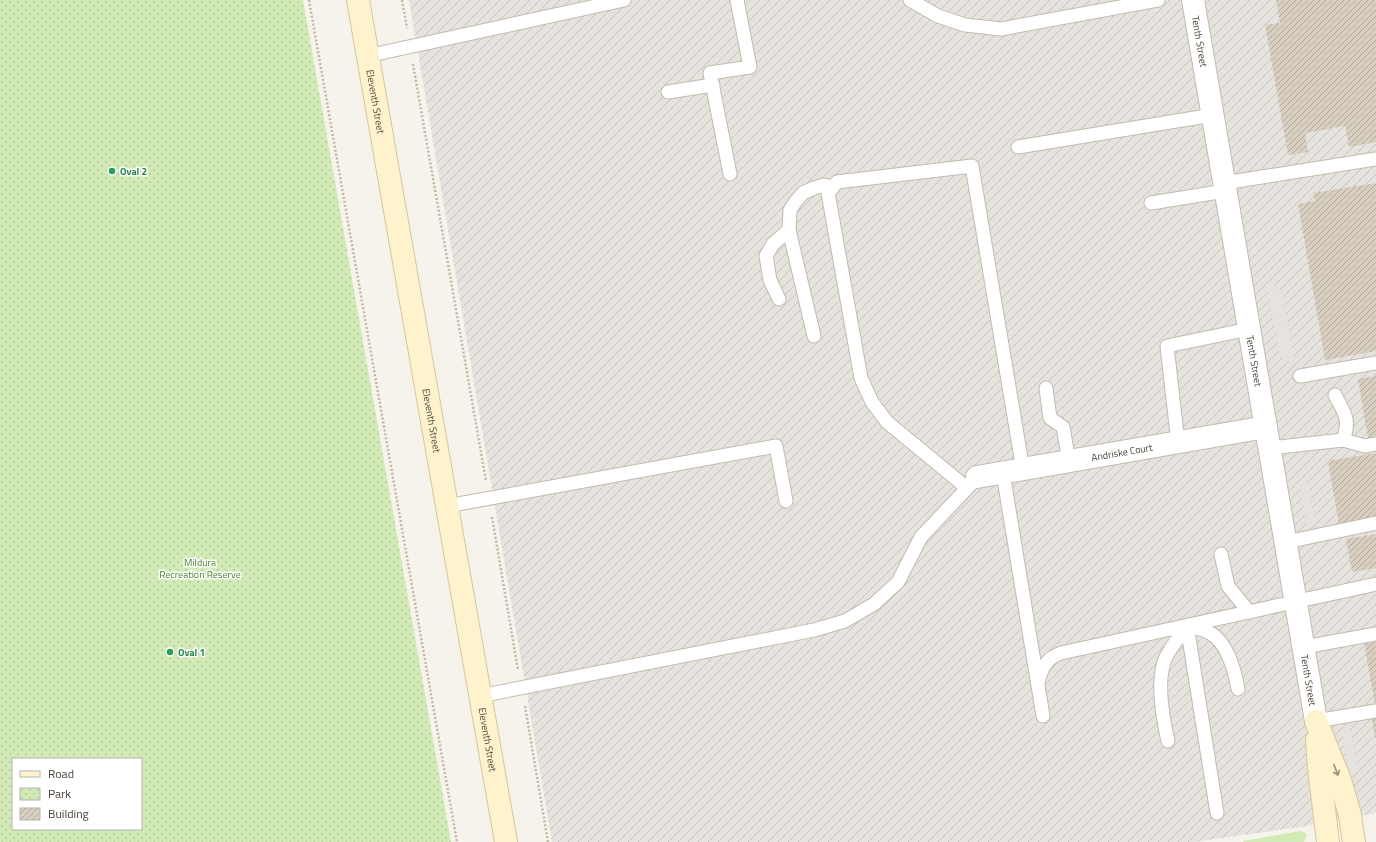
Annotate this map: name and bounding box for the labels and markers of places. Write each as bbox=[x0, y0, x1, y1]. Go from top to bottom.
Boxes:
place label: Oval 2 bbox=[120, 164, 147, 179]
marker: Oval 2 bbox=[107, 166, 117, 176]
place label: Oval 1 bbox=[178, 645, 205, 660]
marker: Oval 1 bbox=[165, 647, 175, 657]

